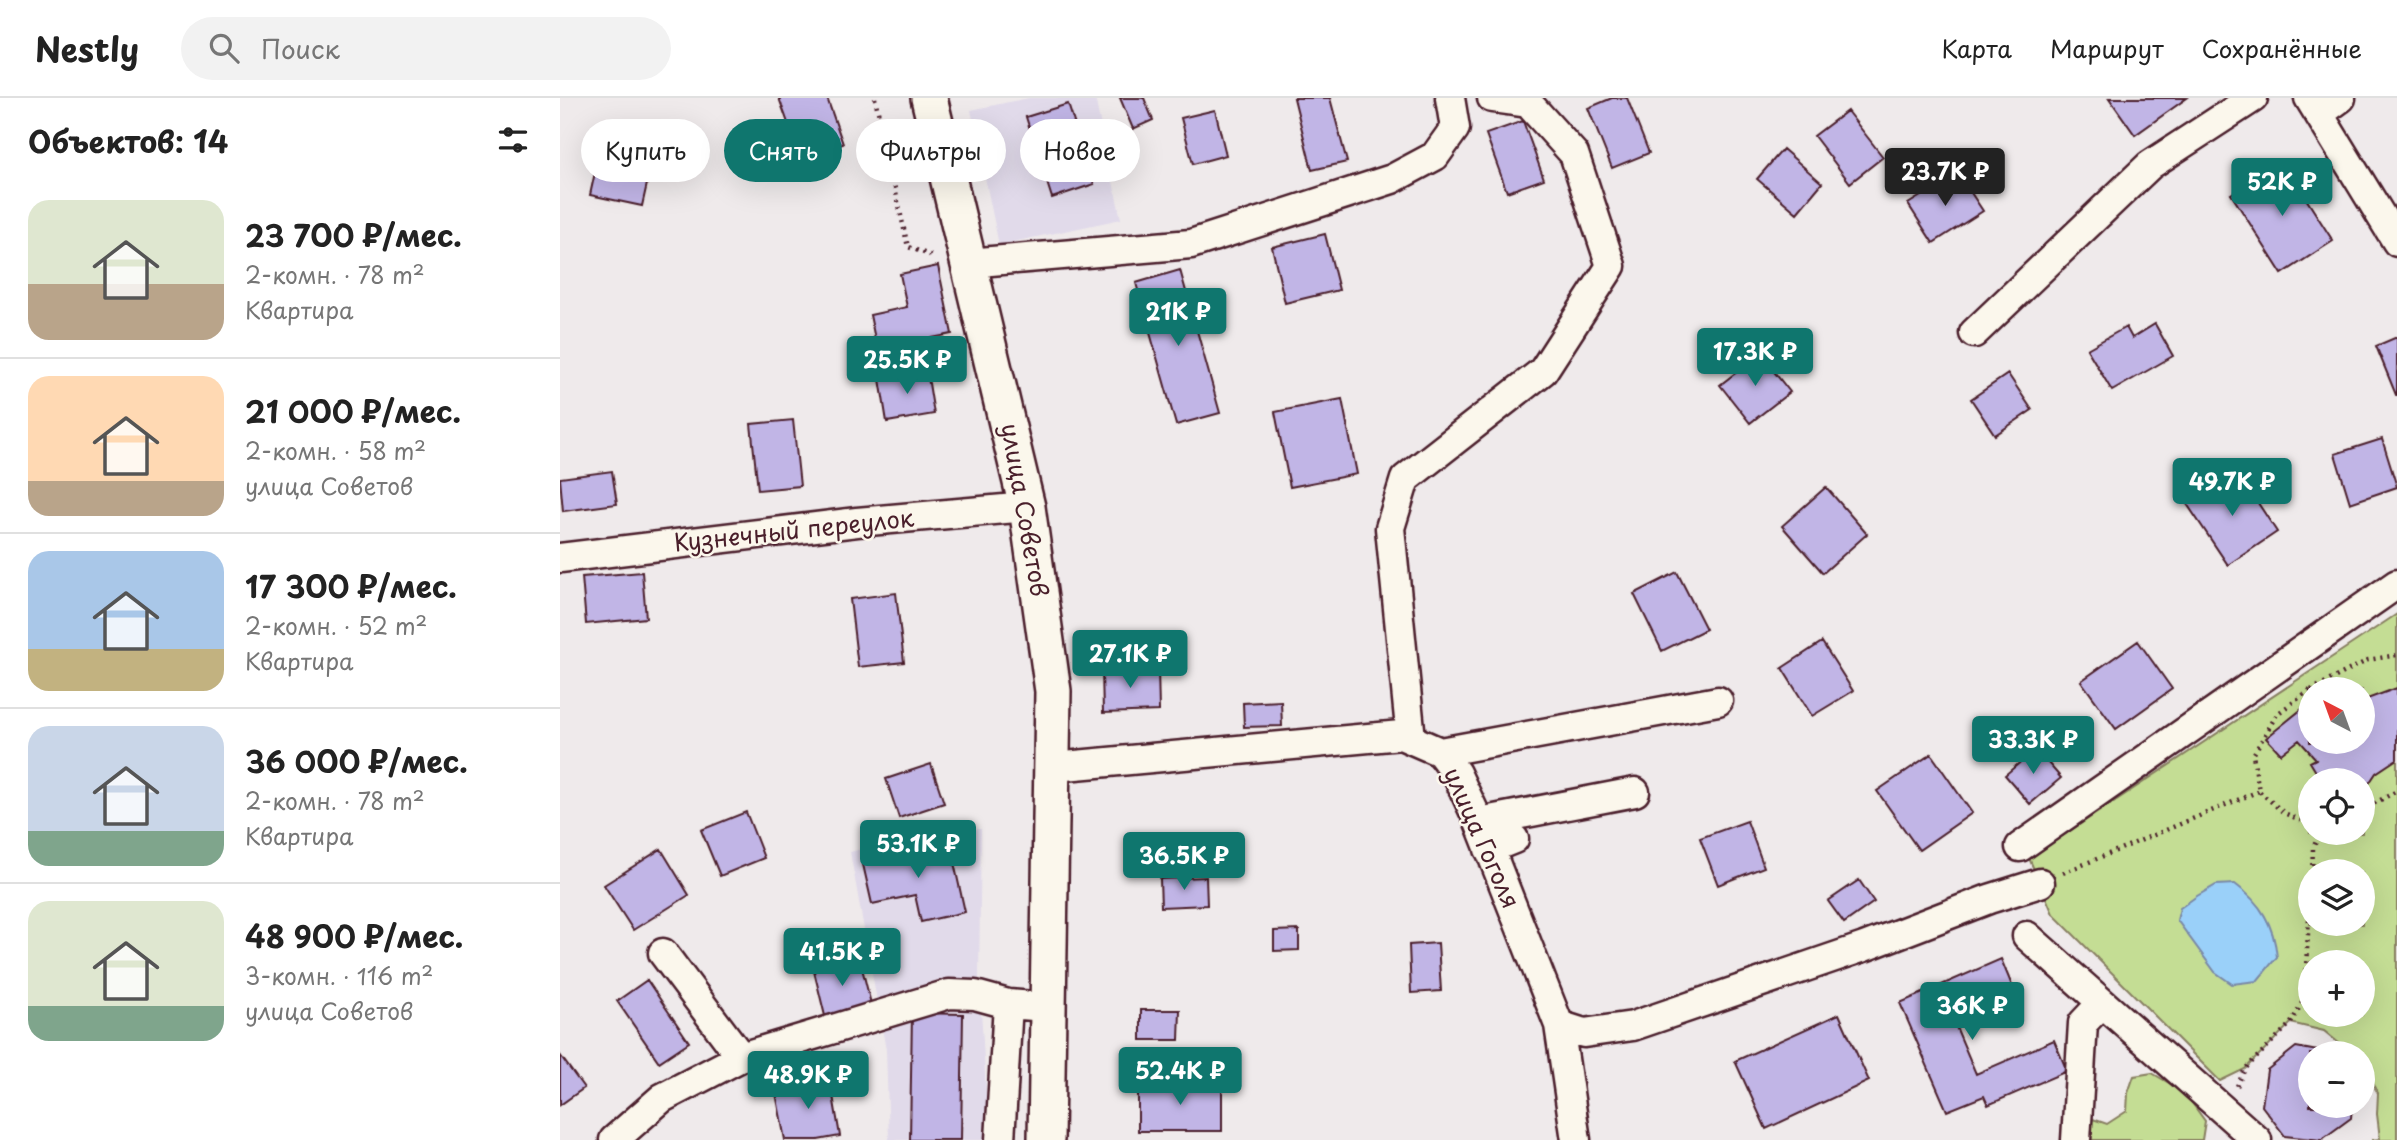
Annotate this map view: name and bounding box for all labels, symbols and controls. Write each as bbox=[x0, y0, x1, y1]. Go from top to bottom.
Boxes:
search box bbox=[181, 17, 671, 80]
text: Nestly bbox=[35, 23, 139, 73]
icon: search bbox=[205, 29, 243, 67]
text: Поиск bbox=[261, 29, 340, 68]
text: Карта bbox=[1941, 30, 2012, 66]
text: Маршрут bbox=[2050, 30, 2164, 66]
text: Сохранённые bbox=[2202, 30, 2362, 66]
text: Объектов: 14 bbox=[28, 118, 228, 163]
chip: Купить bbox=[581, 119, 710, 182]
chip: Снять bbox=[724, 119, 842, 182]
chip: Фильтры bbox=[856, 119, 1006, 182]
chip: Новое bbox=[1020, 119, 1140, 182]
icon: filters bbox=[494, 121, 532, 159]
pin: 23.7K ₽ bbox=[1880, 148, 2010, 208]
text: 23.7K ₽ bbox=[1901, 153, 1989, 188]
pin: 52K ₽ bbox=[2233, 158, 2331, 218]
text: 52K ₽ bbox=[2247, 163, 2317, 198]
text: 23 700 ₽/мес. bbox=[245, 212, 462, 257]
icon: home bbox=[84, 228, 168, 312]
text: 2-комн. · 78 m² bbox=[245, 257, 425, 292]
pin: 21K ₽ bbox=[1129, 288, 1227, 348]
text: Квартира bbox=[245, 292, 353, 327]
text: 21K ₽ bbox=[1145, 293, 1211, 328]
pin: 17.3K ₽ bbox=[1690, 328, 1820, 388]
text: 17.3K ₽ bbox=[1713, 333, 1797, 368]
pin: 25.5K ₽ bbox=[842, 336, 972, 396]
text: 25.5K ₽ bbox=[863, 341, 951, 376]
text: 21 000 ₽/мес. bbox=[245, 388, 461, 433]
icon: home bbox=[84, 404, 168, 488]
street label: улица Советов bbox=[993, 420, 1059, 599]
text: 2-комн. · 58 m² bbox=[245, 433, 426, 468]
pin: 49.7K ₽ bbox=[2167, 458, 2297, 518]
text: 49.7K ₽ bbox=[2189, 463, 2275, 498]
text: улица Советов bbox=[245, 468, 413, 503]
street label: Кузнечный переулок bbox=[672, 498, 916, 560]
text: 17 300 ₽/мес. bbox=[245, 563, 457, 608]
icon: home bbox=[84, 579, 168, 663]
text: 2-комн. · 52 m² bbox=[245, 608, 427, 643]
pin: 27.1K ₽ bbox=[1065, 630, 1195, 690]
text: 27.1K ₽ bbox=[1088, 635, 1172, 670]
text: Квартира bbox=[245, 643, 353, 678]
north arrow bbox=[2298, 677, 2375, 754]
map controls bbox=[2298, 677, 2375, 1118]
pin: 33.3K ₽ bbox=[1968, 716, 2098, 776]
text: 33.3K ₽ bbox=[1988, 721, 2078, 756]
text: 36 000 ₽/мес. bbox=[245, 738, 468, 783]
icon: home bbox=[84, 754, 168, 838]
street label: улица Гоголя bbox=[1436, 761, 1530, 914]
button: locate bbox=[2298, 768, 2375, 845]
text: 2-комн. · 78 m² bbox=[245, 783, 425, 818]
text: Квартира bbox=[245, 818, 353, 853]
pin: 53.1K ₽ bbox=[853, 820, 983, 880]
text: 53.1K ₽ bbox=[876, 825, 960, 860]
pin: 36.5K ₽ bbox=[1119, 832, 1249, 892]
text: 36.5K ₽ bbox=[1139, 837, 1229, 872]
button: layers bbox=[2298, 859, 2375, 936]
text: 48 900 ₽/мес. bbox=[245, 913, 463, 958]
pin: 41.5K ₽ bbox=[777, 928, 907, 988]
icon: home bbox=[84, 929, 168, 1013]
text: 41.5K ₽ bbox=[800, 933, 884, 968]
button: + bbox=[2298, 950, 2375, 1027]
text: 3-комн. · 116 m² bbox=[245, 958, 433, 993]
pin: 36K ₽ bbox=[1923, 982, 2021, 1042]
text: 36K ₽ bbox=[1936, 987, 2008, 1022]
text: улица Советов bbox=[245, 993, 413, 1028]
button: − bbox=[2298, 1041, 2375, 1118]
pin: 52.4K ₽ bbox=[1115, 1048, 1245, 1107]
pin: 48.9K ₽ bbox=[743, 1052, 873, 1111]
text: 52.4K ₽ bbox=[1135, 1052, 1225, 1087]
text: 48.9K ₽ bbox=[764, 1056, 852, 1091]

